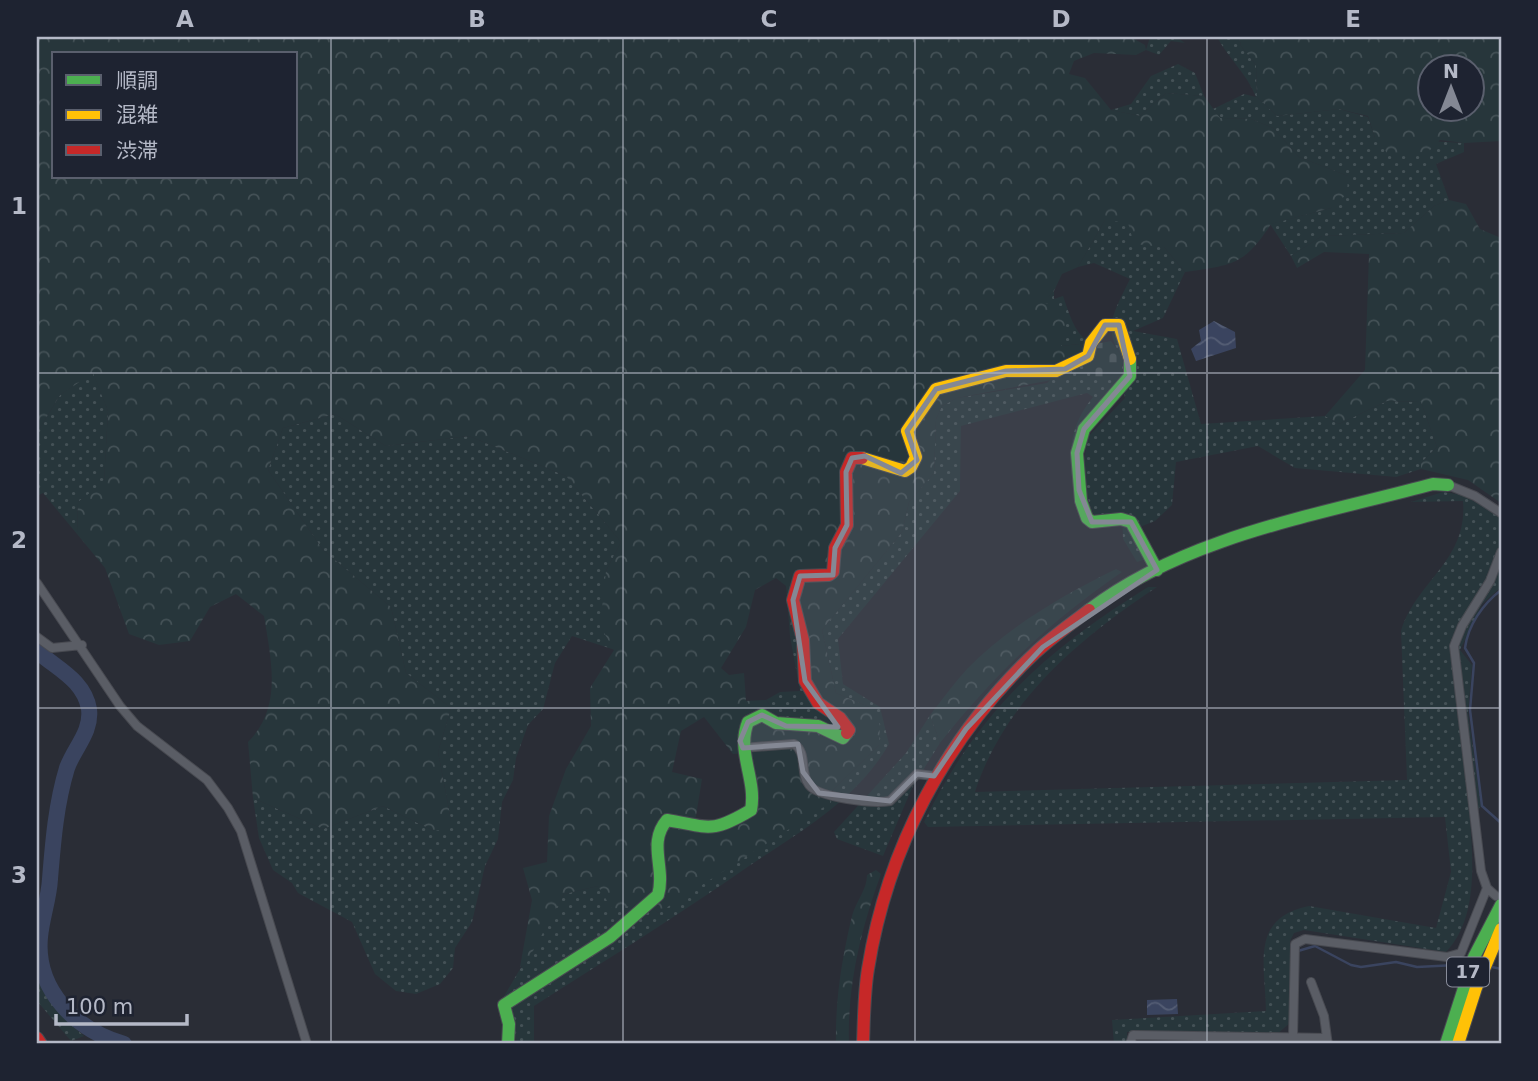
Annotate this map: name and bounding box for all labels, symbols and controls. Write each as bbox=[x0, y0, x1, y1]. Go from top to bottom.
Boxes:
text: A bbox=[176, 6, 194, 32]
text: B bbox=[468, 6, 486, 32]
text: C bbox=[761, 6, 777, 32]
text: D bbox=[1051, 6, 1071, 32]
text: E bbox=[1345, 6, 1361, 32]
legend bbox=[52, 52, 298, 178]
north arrow bbox=[1416, 52, 1486, 122]
text: N bbox=[1443, 60, 1459, 82]
text: 順調 bbox=[116, 69, 158, 93]
text: 混雑 bbox=[116, 103, 158, 127]
text: 渋滞 bbox=[116, 139, 158, 163]
text: 1 bbox=[11, 193, 27, 219]
text: 2 bbox=[11, 527, 27, 553]
text: 3 bbox=[11, 862, 27, 888]
road number: 17 bbox=[1447, 958, 1489, 987]
scale bar bbox=[56, 983, 187, 1027]
text: 100 m bbox=[66, 995, 133, 1019]

